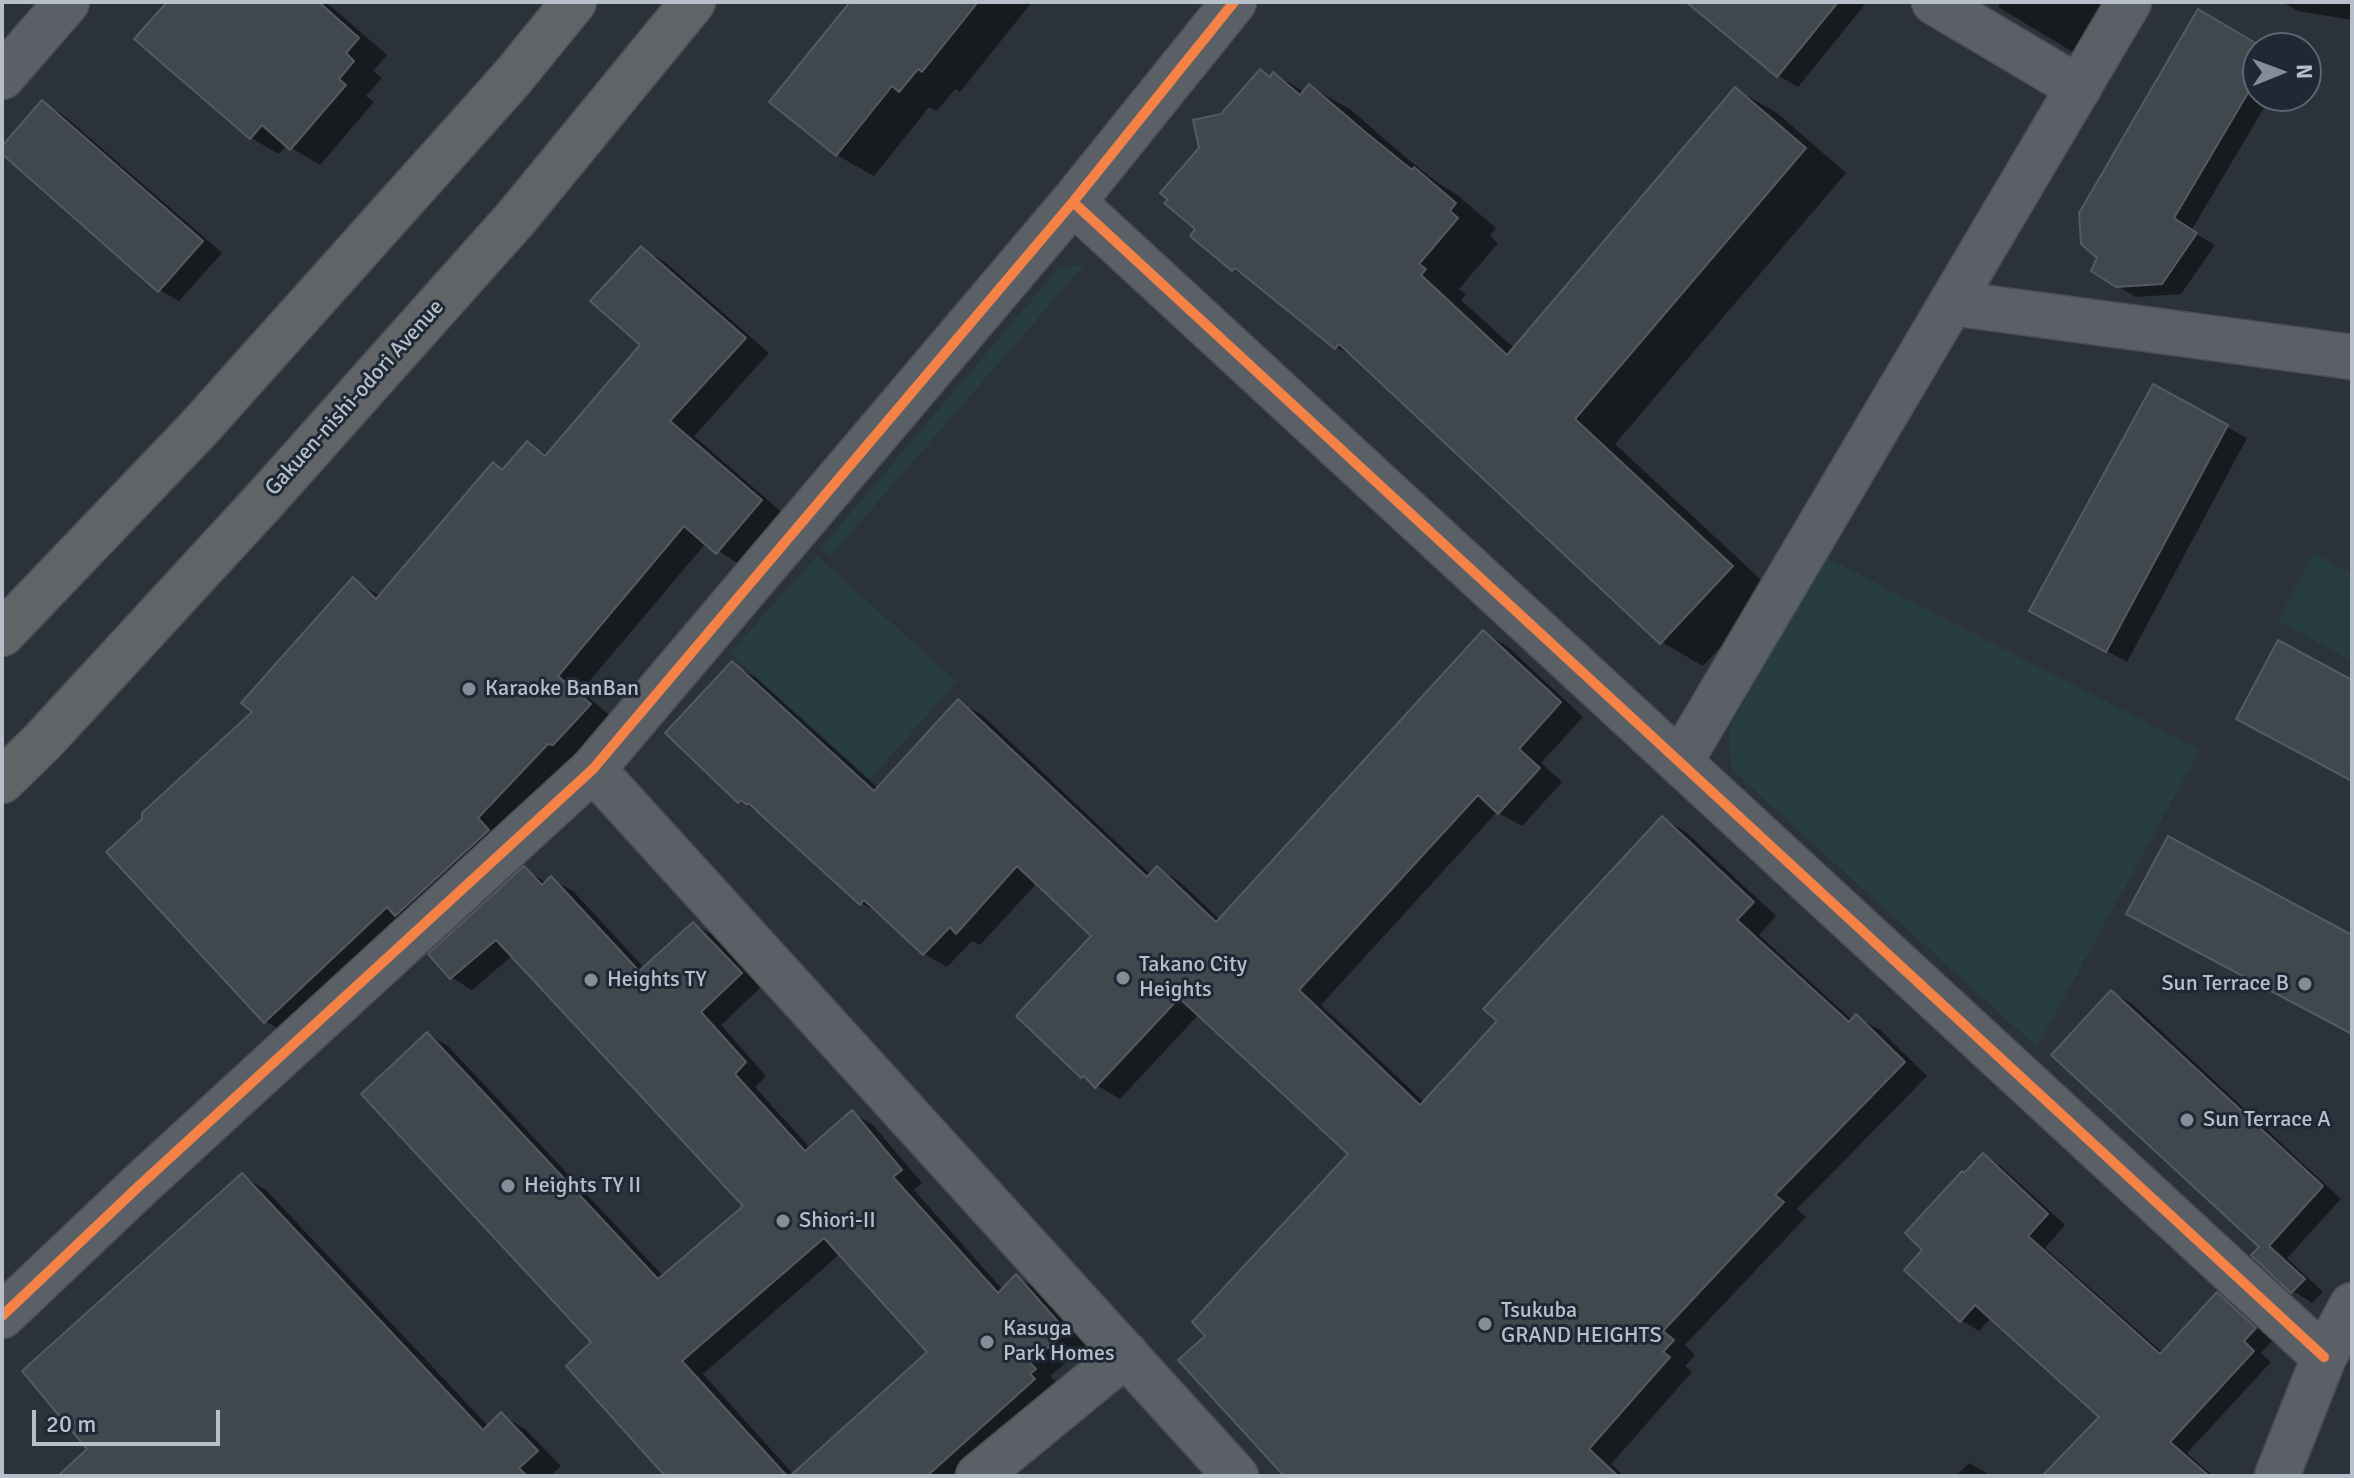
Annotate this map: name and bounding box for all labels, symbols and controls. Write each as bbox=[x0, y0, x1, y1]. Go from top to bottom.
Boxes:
north arrow bbox=[2242, 32, 2322, 112]
text: N bbox=[2291, 64, 2318, 79]
street label: Gakuen-nishi-odori Avenue bbox=[260, 295, 450, 501]
place label: Karaoke BanBan bbox=[485, 676, 639, 702]
marker: Karaoke BanBan bbox=[460, 680, 478, 698]
place label: Takano City Heights bbox=[1139, 952, 1247, 1004]
place label: Heights TY bbox=[607, 967, 706, 993]
marker: Takano City Heights bbox=[1114, 969, 1132, 987]
marker: Heights TY bbox=[582, 971, 600, 989]
place label: Sun Terrace B bbox=[2161, 971, 2289, 997]
marker: Sun Terrace B bbox=[2296, 975, 2314, 993]
place label: Sun Terrace A bbox=[2203, 1107, 2331, 1133]
marker: Sun Terrace A bbox=[2178, 1111, 2196, 1129]
place label: Heights TY II bbox=[524, 1173, 641, 1199]
marker: Heights TY II bbox=[499, 1177, 517, 1195]
place label: Shiori-II bbox=[799, 1208, 876, 1234]
marker: Shiori-II bbox=[774, 1212, 792, 1230]
place label: Tsukuba GRAND HEIGHTS bbox=[1501, 1298, 1662, 1350]
marker: Tsukuba GRAND HEIGHTS bbox=[1476, 1315, 1494, 1333]
place label: Kasuga Park Homes bbox=[1003, 1316, 1115, 1368]
marker: Kasuga Park Homes bbox=[978, 1333, 996, 1351]
scale bar bbox=[36, 1394, 224, 1444]
text: 20 m bbox=[46, 1409, 96, 1439]

